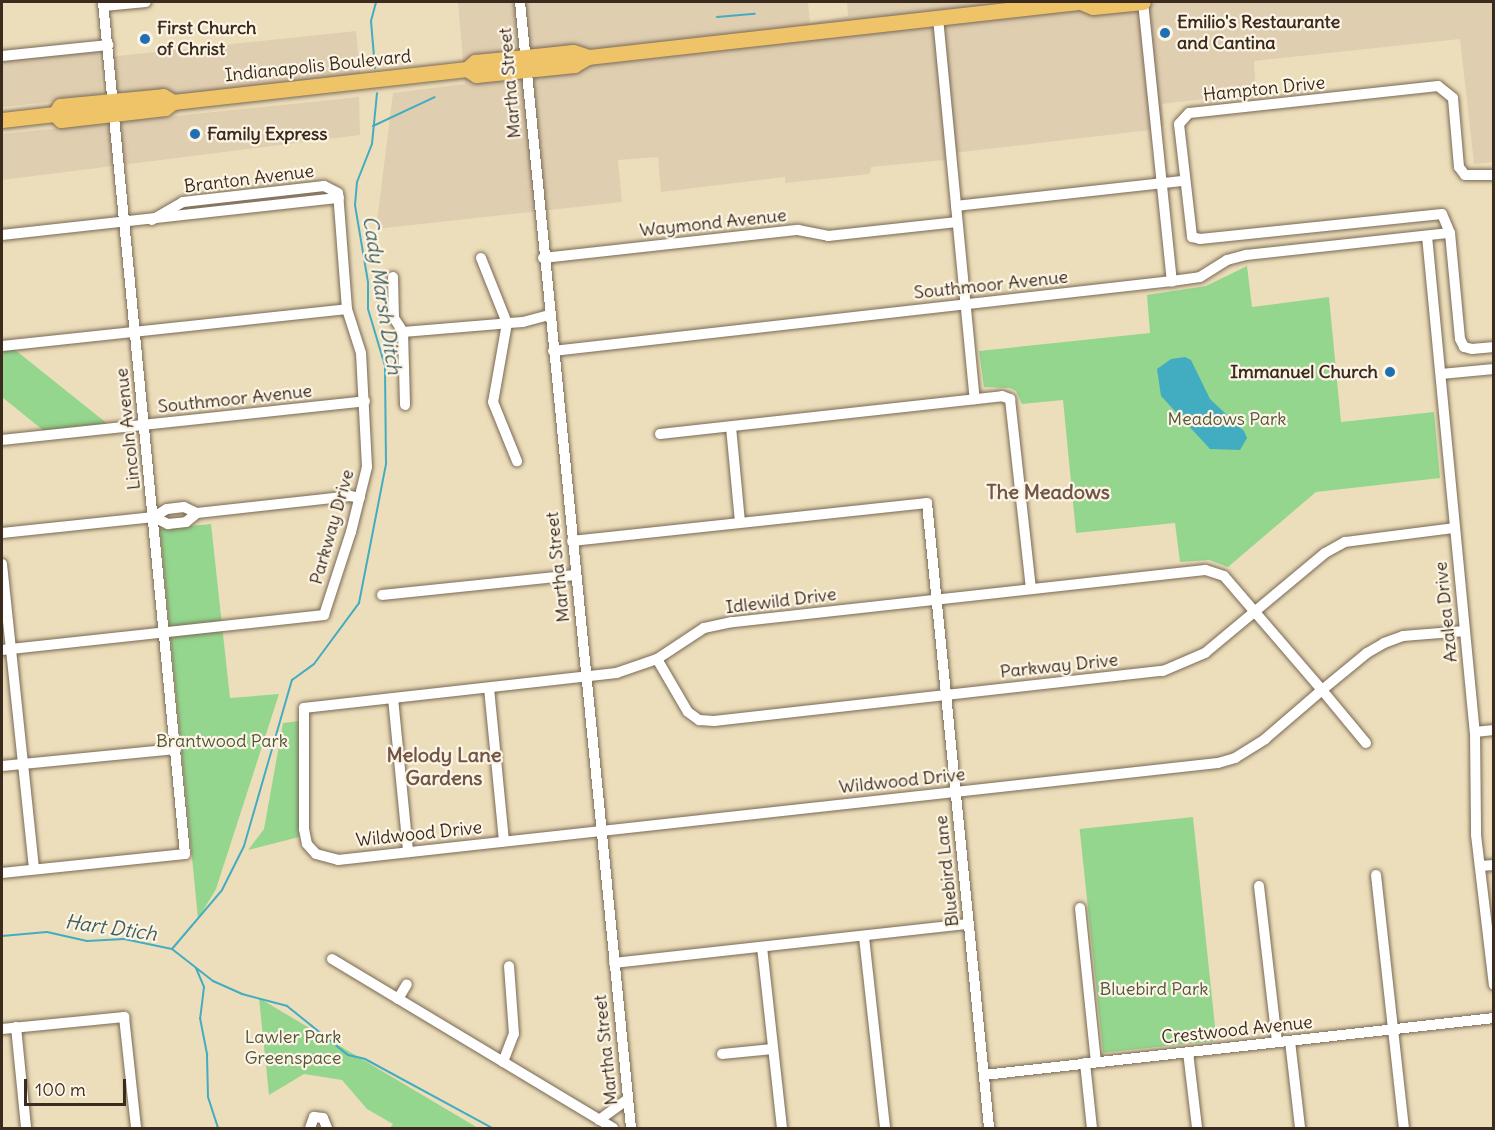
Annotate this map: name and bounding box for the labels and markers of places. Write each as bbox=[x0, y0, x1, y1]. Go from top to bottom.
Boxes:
place label: Emilio's Restaurante and Cantina bbox=[1177, 12, 1340, 54]
place label: First Church of Christ bbox=[157, 18, 256, 60]
marker: Emilio's Restaurante and Cantina bbox=[1158, 26, 1172, 40]
marker: First Church of Christ bbox=[138, 32, 152, 46]
place label: Family Express bbox=[207, 123, 327, 145]
marker: Family Express bbox=[188, 127, 202, 141]
place label: Immanuel Church bbox=[1230, 361, 1378, 383]
marker: Immanuel Church bbox=[1383, 365, 1397, 379]

